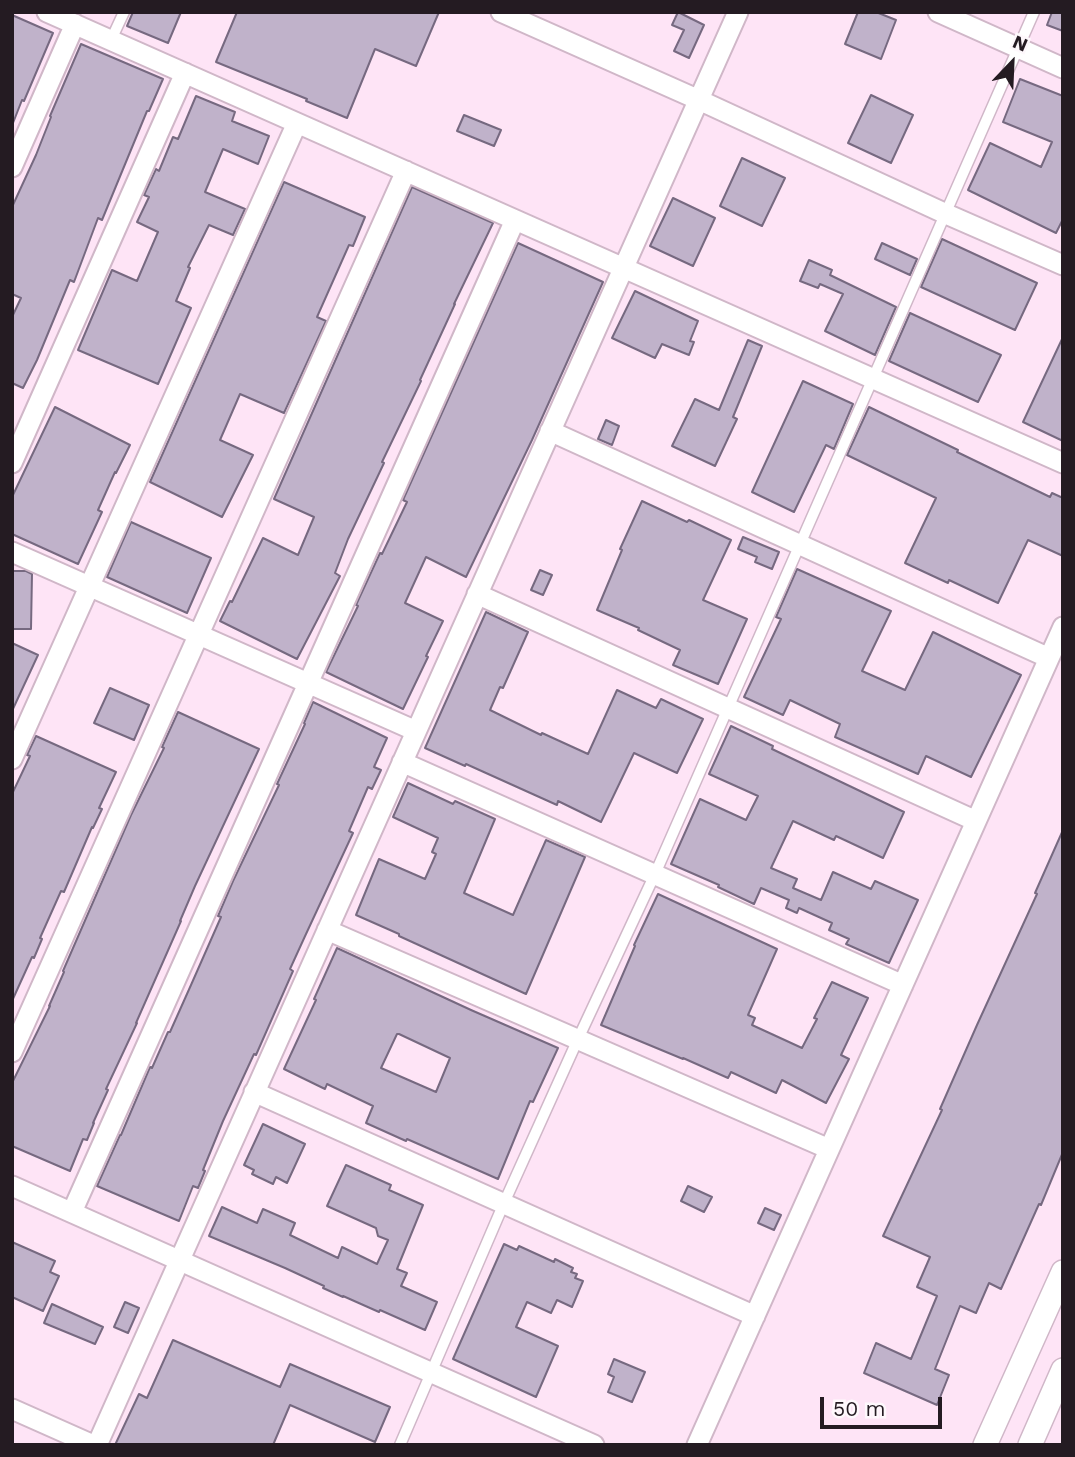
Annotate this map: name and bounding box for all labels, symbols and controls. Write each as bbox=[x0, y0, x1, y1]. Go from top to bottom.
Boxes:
north arrow bbox=[977, 28, 1047, 98]
text: N bbox=[1009, 30, 1031, 57]
scale bar bbox=[823, 1384, 946, 1428]
text: 50 m bbox=[833, 1396, 885, 1421]

